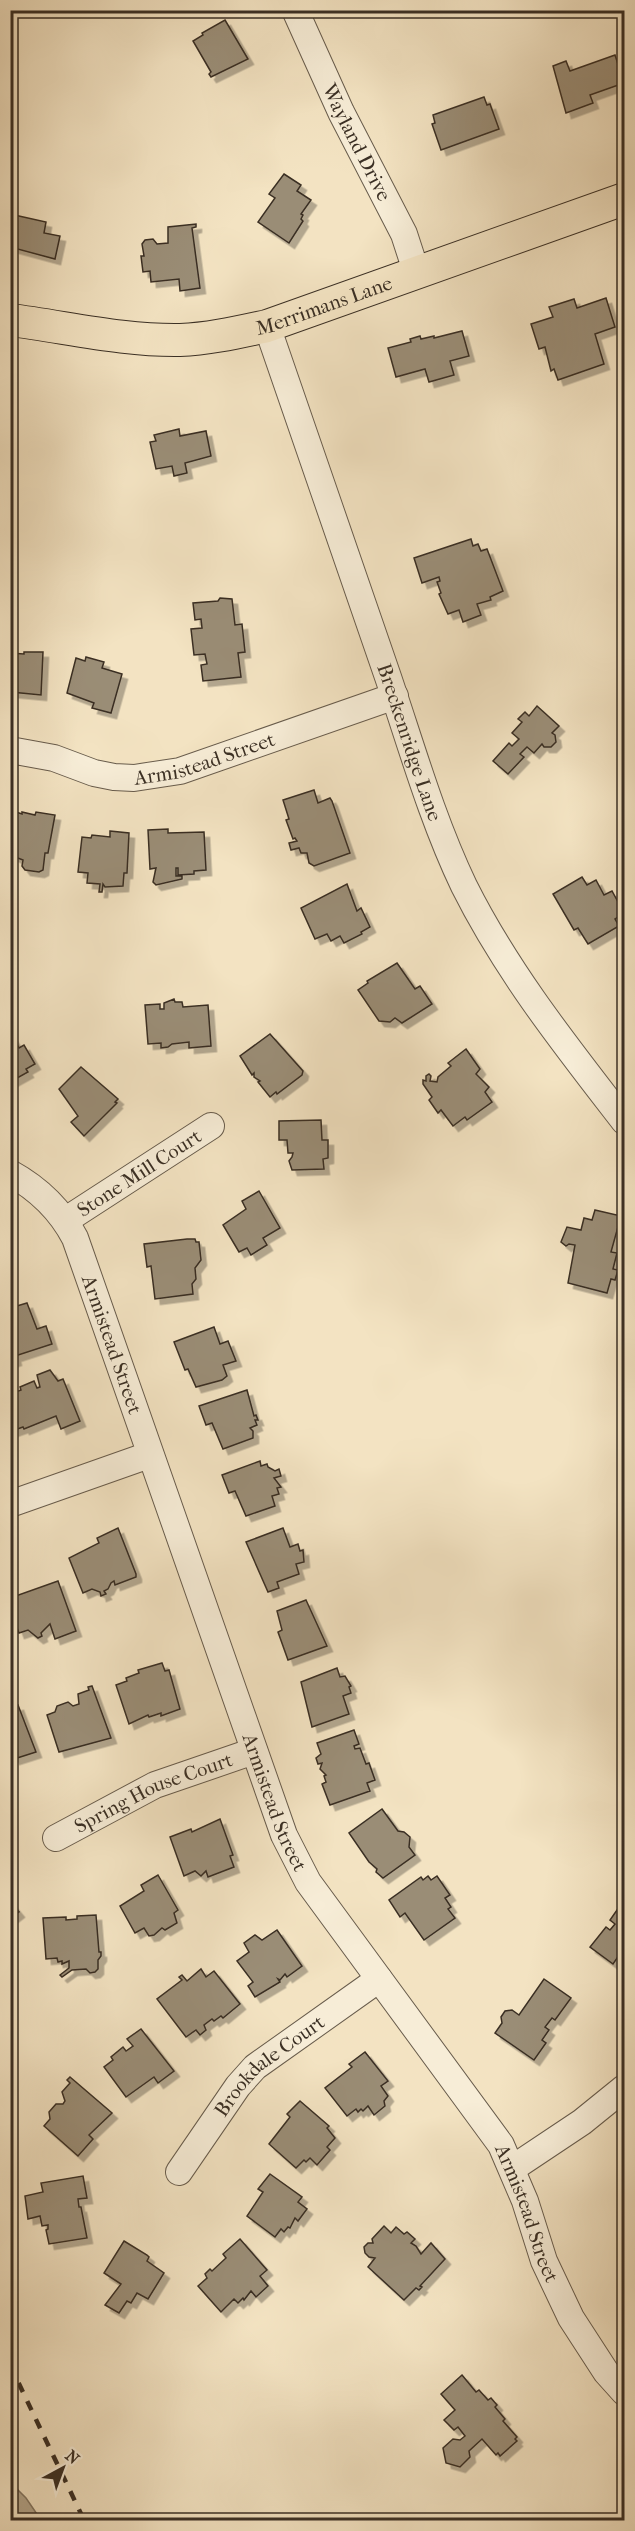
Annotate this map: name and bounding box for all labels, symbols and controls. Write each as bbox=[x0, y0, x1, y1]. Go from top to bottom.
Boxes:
street label: Wayland Drive bbox=[318, 79, 396, 205]
street label: Merrimans Lane bbox=[254, 271, 395, 340]
street label: Breckenridge Lane bbox=[373, 661, 447, 824]
street label: Armistead Street bbox=[132, 727, 278, 789]
street label: Stone Mill Court bbox=[73, 1124, 205, 1221]
street label: Armistead Street bbox=[77, 1271, 147, 1417]
street label: Armistead Street bbox=[238, 1730, 312, 1875]
street label: Spring House Court bbox=[70, 1748, 236, 1838]
street label: Brookdale Court bbox=[209, 2010, 329, 2121]
street label: Armistead Street bbox=[490, 2140, 564, 2286]
north arrow bbox=[33, 2438, 93, 2498]
text: N bbox=[62, 2446, 84, 2469]

